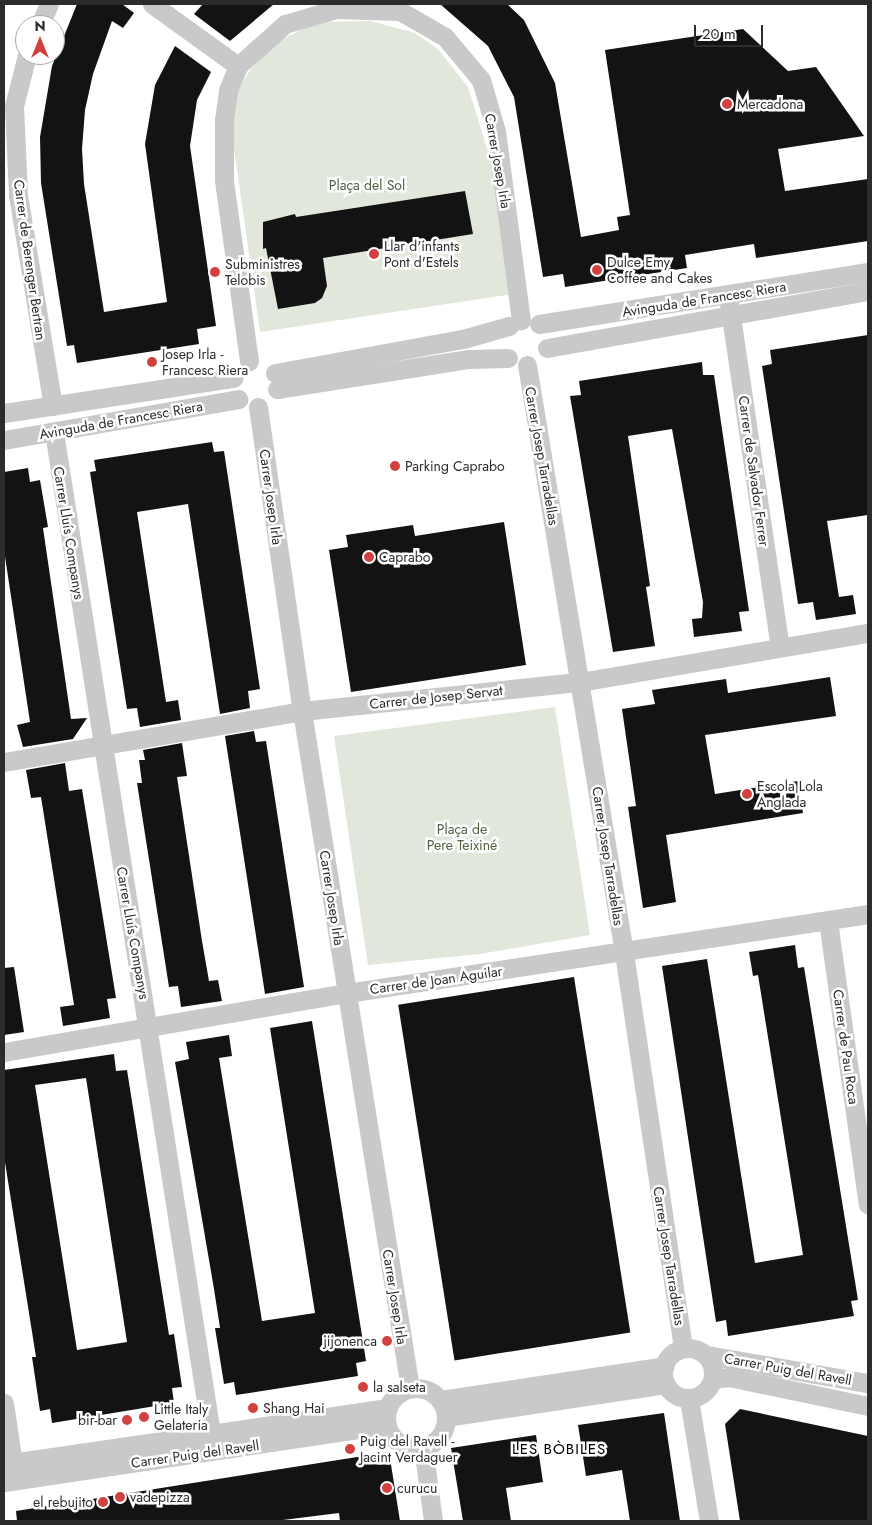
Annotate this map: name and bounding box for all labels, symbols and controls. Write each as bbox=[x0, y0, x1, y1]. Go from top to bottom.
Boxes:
north arrow bbox=[15, 15, 65, 65]
scale bar bbox=[697, 15, 766, 47]
text: N bbox=[34, 16, 46, 36]
text: 20 m bbox=[702, 23, 736, 45]
place label: Mercadona bbox=[737, 96, 803, 112]
marker: Mercadona bbox=[721, 98, 733, 110]
street label: Carrer Josep Irla bbox=[481, 112, 515, 210]
park label: Plaça del Sol bbox=[329, 177, 405, 193]
street label: Carrer de Berenger Bertran bbox=[10, 179, 50, 341]
place label: Llar d'infants Pont d'Estels bbox=[384, 238, 459, 270]
marker: Llar d'infants Pont d'Estels bbox=[368, 248, 380, 260]
place label: Dulce Emy Coffee and Cakes bbox=[607, 254, 712, 286]
place label: Subministres Telobis bbox=[225, 256, 300, 288]
marker: Dulce Emy Coffee and Cakes bbox=[591, 264, 603, 276]
marker: Subministres Telobis bbox=[209, 266, 221, 278]
street label: Avinguda de Francesc Riera bbox=[621, 278, 787, 320]
place label: Josep Irla - Francesc Riera bbox=[162, 346, 248, 378]
marker: Josep Irla - Francesc Riera bbox=[146, 356, 158, 368]
street label: Carrer Josep Tarradellas bbox=[522, 386, 562, 526]
street label: Carrer de Salvador Ferrer bbox=[735, 395, 773, 547]
street label: Avinguda de Francesc Riera bbox=[38, 397, 204, 443]
street label: Carrer Josep Irla bbox=[256, 448, 286, 546]
place label: Parking Caprabo bbox=[405, 458, 505, 474]
marker: Parking Caprabo bbox=[389, 460, 401, 472]
street label: Carrer Lluís Companys bbox=[50, 465, 88, 601]
place label: Caprabo bbox=[379, 549, 430, 565]
marker: Caprabo bbox=[363, 551, 375, 563]
street label: Carrer de Josep Servat bbox=[369, 682, 503, 712]
place label: Escola Lola Anglada bbox=[757, 778, 823, 810]
street label: Carrer Josep Tarradellas bbox=[589, 785, 627, 927]
marker: Escola Lola Anglada bbox=[741, 788, 753, 800]
park label: Plaça de Pere Teixiné bbox=[427, 821, 497, 854]
street label: Carrer Josep Irla bbox=[316, 849, 348, 947]
street label: Carrer Lluís Companys bbox=[113, 865, 153, 1001]
street label: Carrer de Joan Aguilar bbox=[369, 962, 503, 998]
street label: Carrer de Pau Roca bbox=[830, 989, 862, 1105]
street label: Carrer Josep Tarradellas bbox=[650, 1185, 688, 1327]
street label: Carrer Josep Irla bbox=[379, 1248, 411, 1346]
place label: jijonenca bbox=[323, 1333, 377, 1349]
marker: jijonenca bbox=[381, 1335, 393, 1347]
street label: Carrer Puig del Ravell bbox=[723, 1350, 853, 1388]
place label: la salseta bbox=[373, 1379, 426, 1395]
marker: la salseta bbox=[357, 1381, 369, 1393]
place label: Shang Hai bbox=[263, 1400, 325, 1416]
place label: Little Italy Gelateria bbox=[154, 1401, 208, 1434]
marker: Shang Hai bbox=[247, 1402, 259, 1414]
marker: Little Italy Gelateria bbox=[138, 1411, 150, 1423]
place label: bir-bar bbox=[78, 1412, 117, 1428]
marker: bir-bar bbox=[121, 1414, 133, 1426]
place label: Puig del Ravell - Jacint Verdaguer bbox=[360, 1433, 458, 1465]
street label: Carrer Puig del Ravell bbox=[130, 1437, 260, 1471]
district label: LES BÒBILES bbox=[511, 1441, 607, 1459]
marker: Puig del Ravell - Jacint Verdaguer bbox=[344, 1443, 356, 1455]
place label: curucu bbox=[397, 1480, 437, 1496]
marker: curucu bbox=[381, 1482, 393, 1494]
place label: vadepizza bbox=[130, 1489, 190, 1505]
marker: vadepizza bbox=[114, 1491, 126, 1503]
place label: el rebujito bbox=[33, 1494, 93, 1510]
marker: el rebujito bbox=[97, 1496, 109, 1508]

